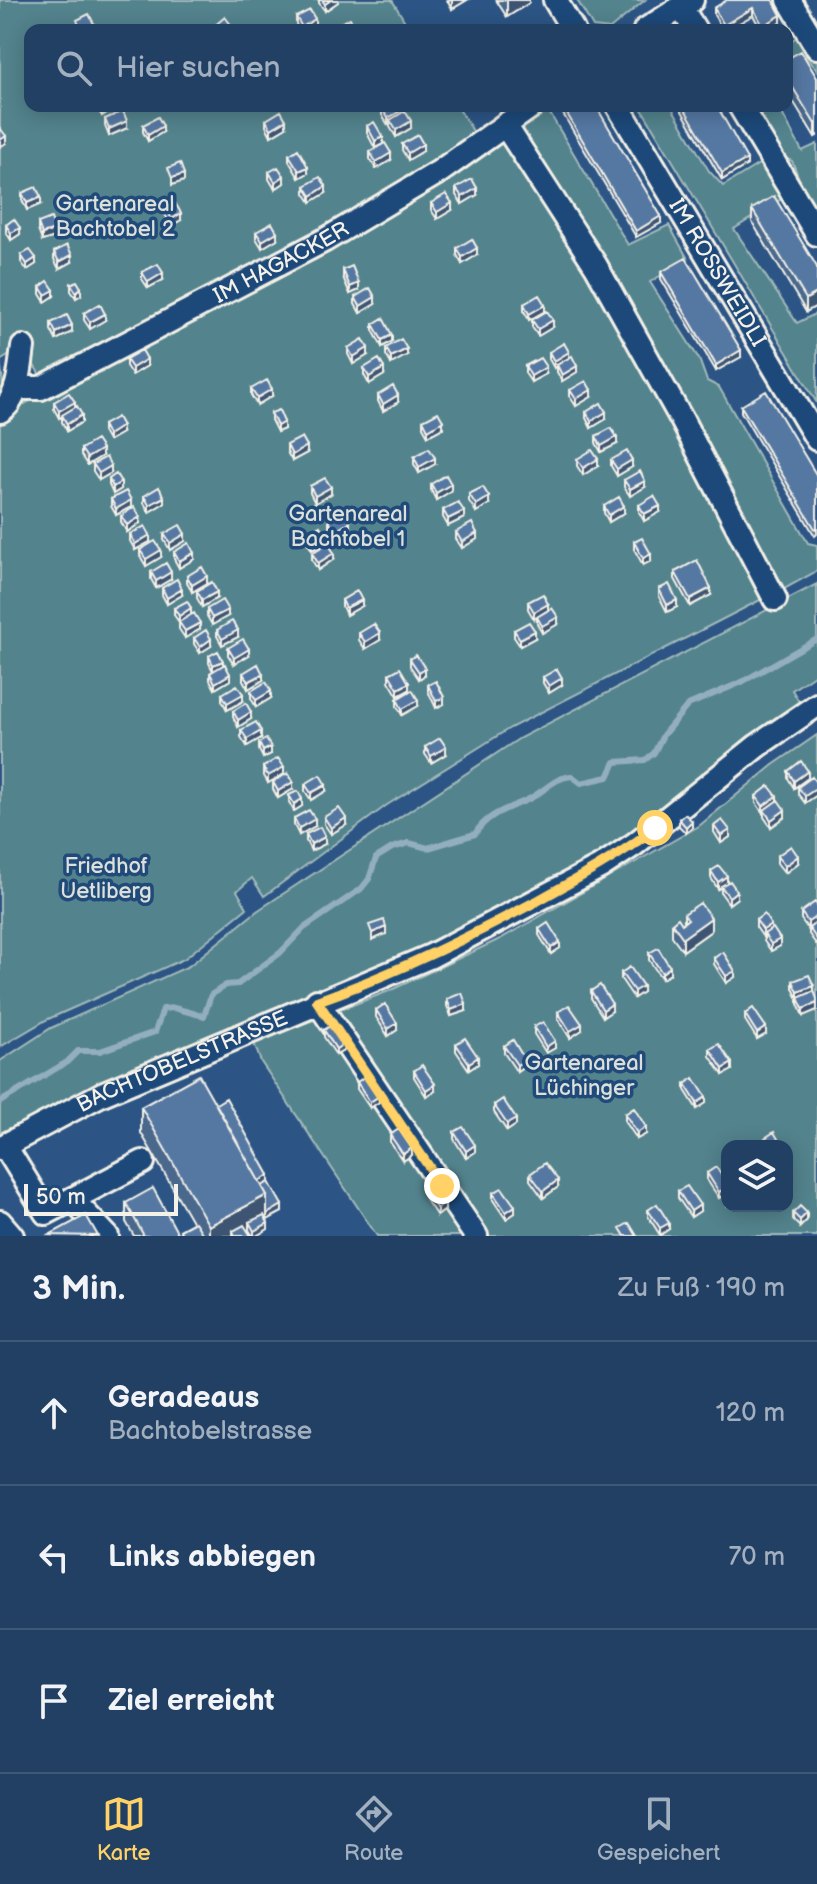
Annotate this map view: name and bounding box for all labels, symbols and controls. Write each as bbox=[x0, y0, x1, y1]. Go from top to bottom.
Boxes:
search box bbox=[24, 24, 793, 112]
icon: search bbox=[52, 46, 96, 90]
text: Hier suchen bbox=[116, 50, 281, 86]
park label: Gartenareal Bachtobel 2 bbox=[55, 191, 175, 243]
street label: IM ROSSWEIDLI bbox=[663, 194, 772, 352]
street label: IM HAGACKER bbox=[209, 215, 354, 309]
park label: Gartenareal Bachtobel 1 bbox=[288, 501, 408, 553]
route start bbox=[637, 810, 673, 846]
park label: Friedhof Uetliberg bbox=[60, 853, 152, 905]
street label: BACHTOBELSTRASSE bbox=[72, 1004, 292, 1118]
park label: Gartenareal Lüchinger bbox=[524, 1050, 644, 1102]
map controls bbox=[721, 1140, 793, 1212]
button: layers bbox=[721, 1140, 793, 1212]
route end bbox=[424, 1168, 460, 1204]
scale bar bbox=[24, 1180, 178, 1216]
text: 50 m bbox=[36, 1184, 86, 1211]
text: 3 Min. bbox=[32, 1268, 125, 1309]
text: Zu Fuß · 190 m bbox=[618, 1273, 785, 1304]
text: Geradeaus bbox=[108, 1380, 259, 1416]
icon: ahead bbox=[32, 1391, 76, 1435]
text: 120 m bbox=[716, 1398, 785, 1429]
text: Bachtobelstrasse bbox=[108, 1416, 312, 1447]
icon: left bbox=[32, 1535, 76, 1579]
text: Links abbiegen bbox=[108, 1539, 316, 1575]
text: 70 m bbox=[728, 1542, 785, 1573]
icon: arrive bbox=[32, 1679, 76, 1723]
text: Ziel erreicht bbox=[108, 1683, 275, 1719]
tab: Karte bbox=[97, 1792, 151, 1867]
tab: Route bbox=[344, 1792, 403, 1867]
tab: Gespeichert bbox=[597, 1792, 720, 1867]

